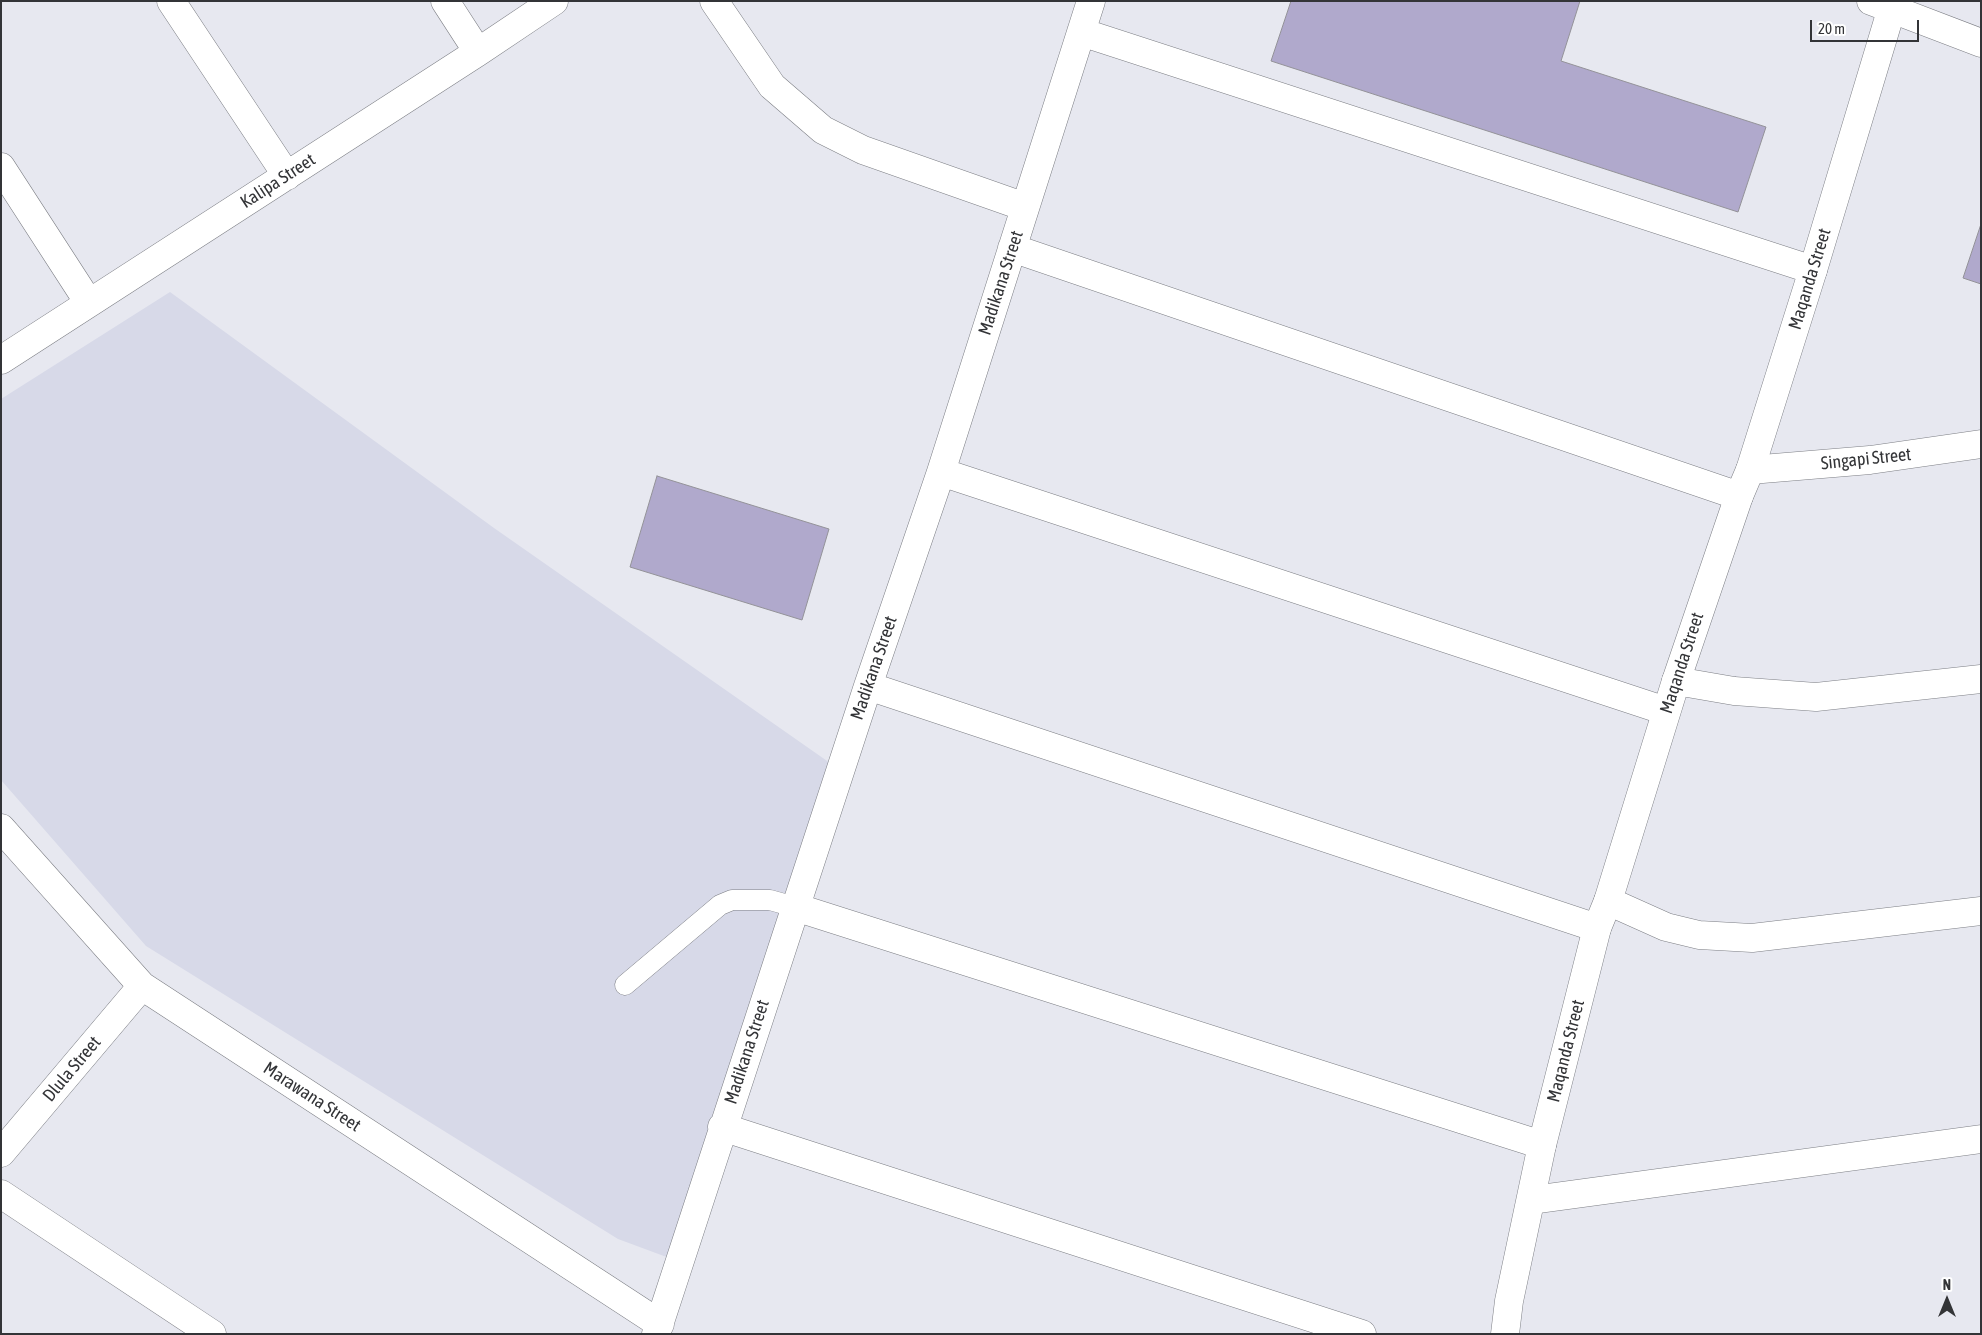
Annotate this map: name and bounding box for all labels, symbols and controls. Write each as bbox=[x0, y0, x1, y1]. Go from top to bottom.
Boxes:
scale bar bbox=[1812, 10, 1921, 42]
text: 20 m bbox=[1818, 20, 1845, 37]
street label: Kalipa Street bbox=[237, 149, 319, 213]
street label: Maqanda Street bbox=[1784, 226, 1836, 332]
street label: Madikana Street bbox=[974, 228, 1028, 338]
street label: Singapi Street bbox=[1820, 444, 1912, 474]
street label: Maqanda Street bbox=[1656, 610, 1708, 716]
street label: Madikana Street bbox=[846, 613, 902, 723]
street label: Madikana Street bbox=[720, 997, 774, 1107]
street label: Maqanda Street bbox=[1543, 997, 1589, 1105]
street label: Dlula Street bbox=[38, 1032, 106, 1106]
street label: Marawana Street bbox=[259, 1058, 365, 1136]
north arrow bbox=[1922, 1275, 1972, 1325]
text: N bbox=[1943, 1277, 1951, 1293]

